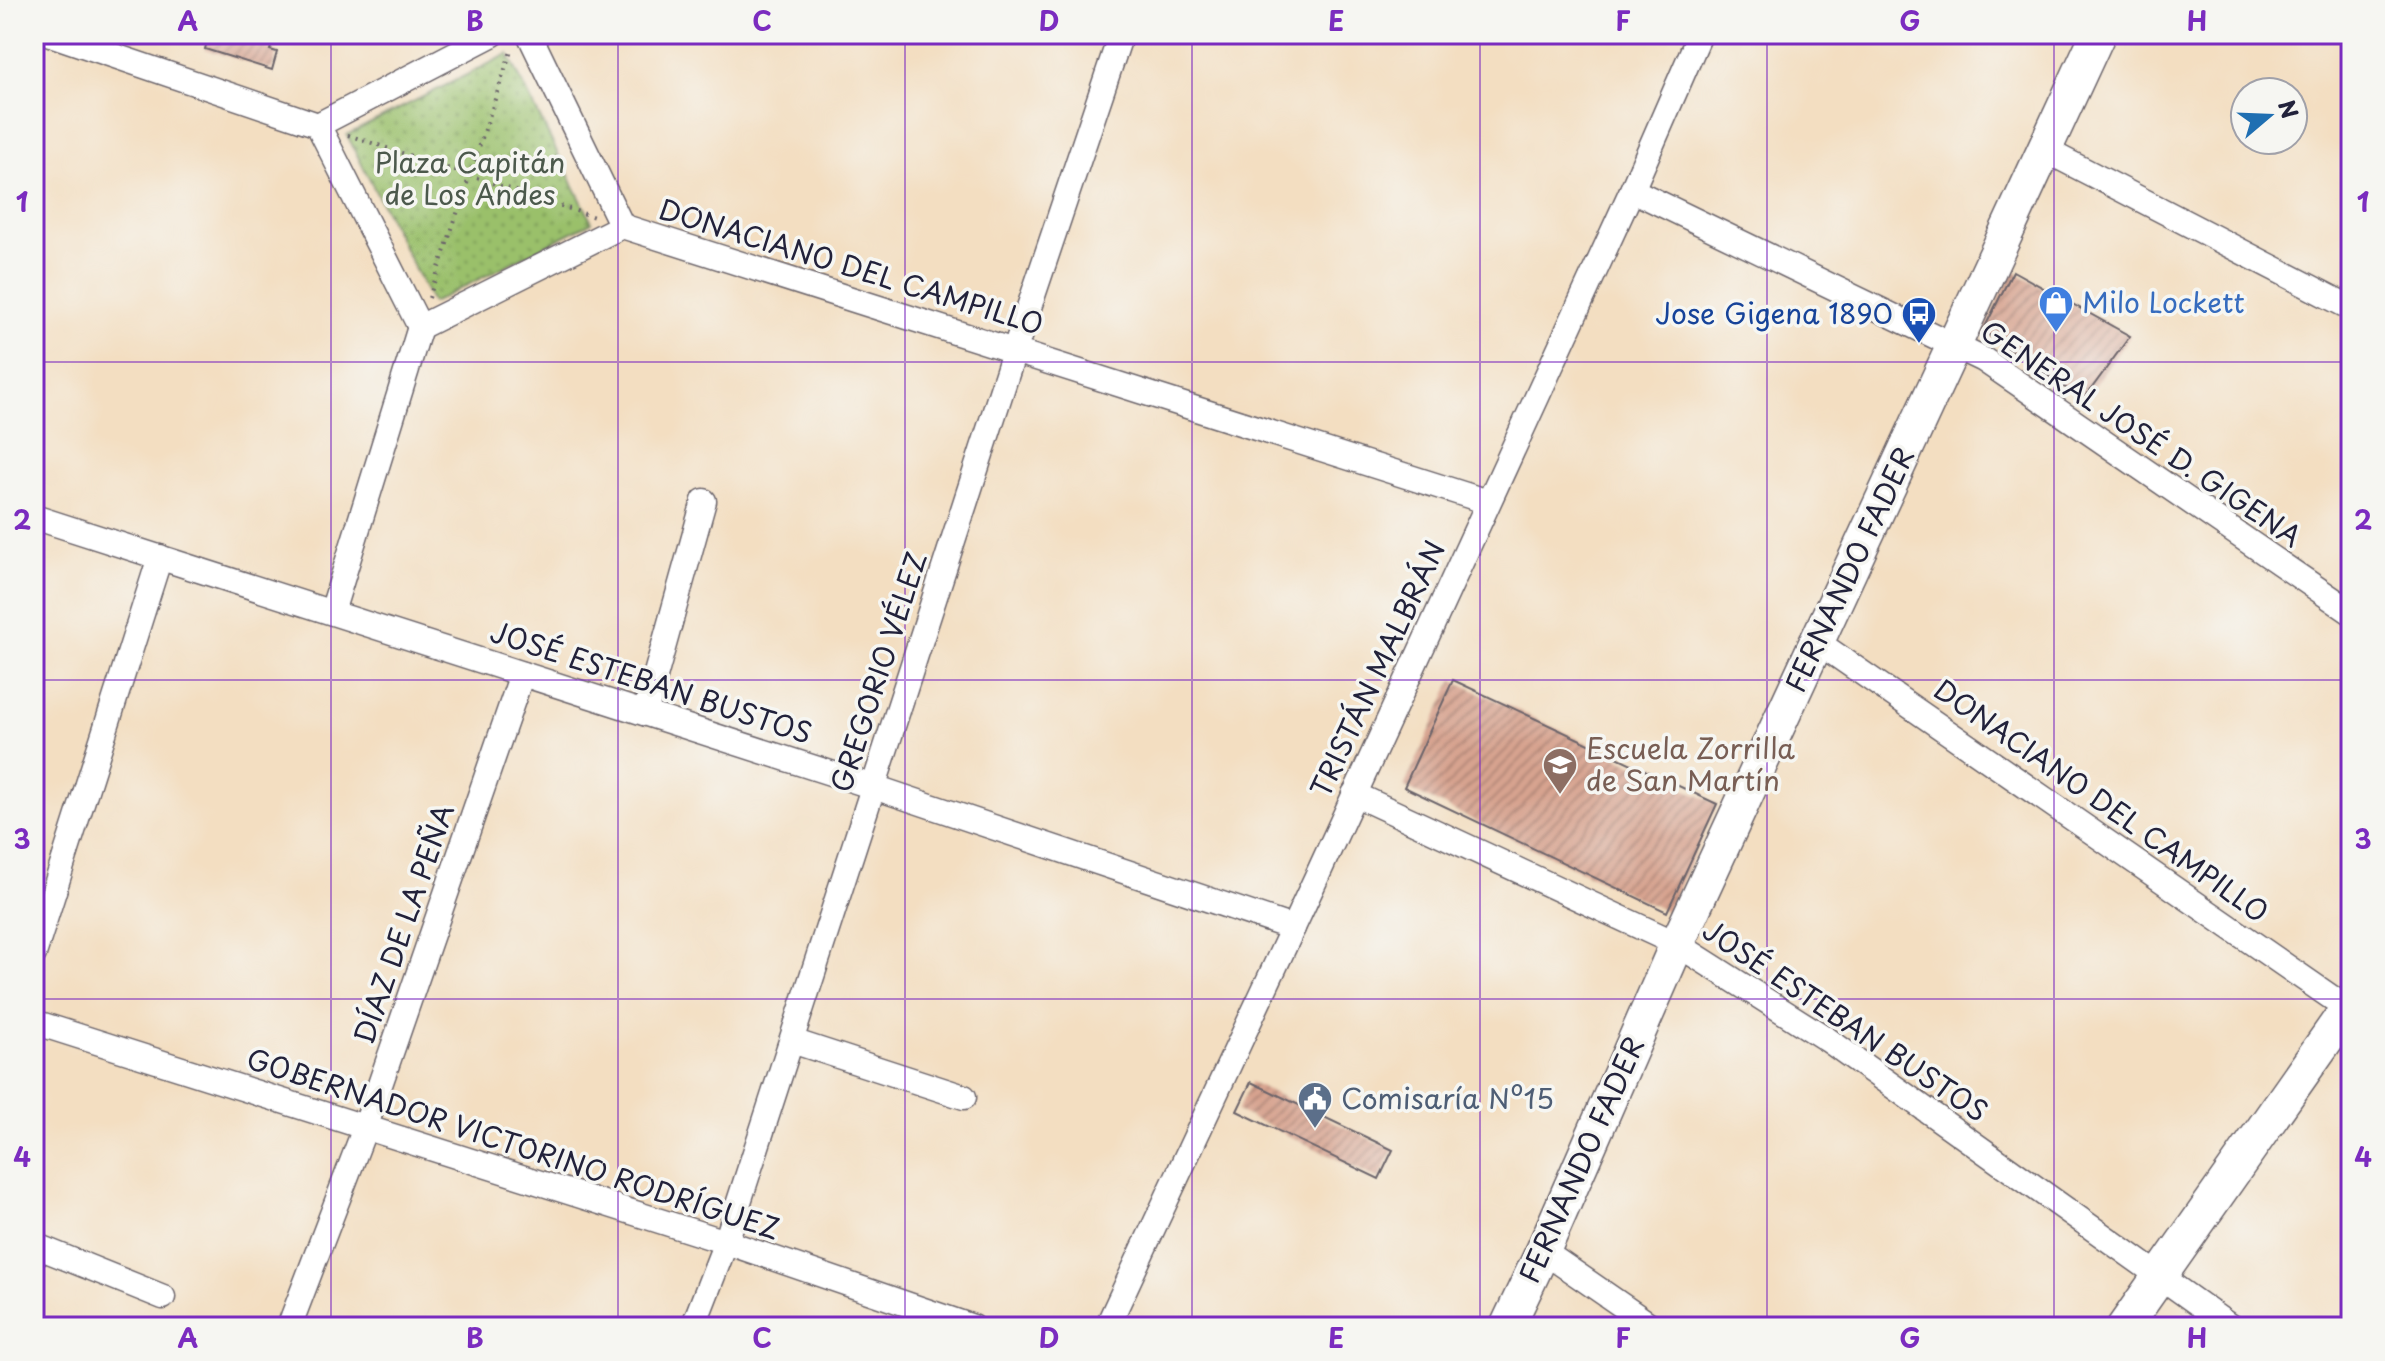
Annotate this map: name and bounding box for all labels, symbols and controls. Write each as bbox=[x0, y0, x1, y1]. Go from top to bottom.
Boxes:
text: A bbox=[178, 1, 198, 40]
text: B bbox=[466, 1, 484, 40]
text: C bbox=[752, 1, 772, 40]
text: D bbox=[1039, 1, 1059, 40]
text: E bbox=[1328, 1, 1344, 40]
text: F bbox=[1615, 1, 1631, 40]
text: G bbox=[1899, 1, 1921, 40]
text: H bbox=[2187, 1, 2207, 40]
north arrow bbox=[2229, 76, 2309, 156]
text: N bbox=[2271, 95, 2308, 123]
park label: Plaza Capitán de Los Andes bbox=[375, 140, 565, 215]
text: 1 bbox=[16, 182, 28, 221]
text: 1 bbox=[2357, 182, 2369, 221]
street label: DONACIANO DEL CAMPILLO bbox=[654, 187, 1049, 345]
place label: Milo Lockett bbox=[2082, 280, 2245, 323]
shop icon: Milo Lockett bbox=[2037, 284, 2075, 334]
place label: Jose Gigena 1890 bbox=[1655, 291, 1893, 334]
bus stop icon: Jose Gigena 1890 bbox=[1900, 295, 1938, 345]
street label: GENERAL JOSÉ D. GIGENA bbox=[1973, 309, 2311, 557]
street label: FERNANDO FADER bbox=[1773, 440, 1924, 699]
text: 2 bbox=[13, 500, 31, 539]
text: 2 bbox=[2354, 500, 2372, 539]
street label: TRISTÁN MALBRÁN bbox=[1298, 533, 1455, 804]
street label: GREGORIO VÉLEZ bbox=[818, 546, 937, 797]
street label: JOSÉ ESTEBAN BUSTOS bbox=[485, 609, 818, 754]
street label: DONACIANO DEL CAMPILLO bbox=[1926, 667, 2278, 932]
place label: Escuela Zorrilla de San Martín bbox=[1586, 726, 1795, 801]
school or university icon: Escuela Zorrilla de San Martín bbox=[1541, 746, 1579, 796]
street label: DÍAZ DE LA PEÑA bbox=[341, 798, 464, 1049]
text: 3 bbox=[13, 819, 31, 858]
text: 3 bbox=[2354, 819, 2372, 858]
street label: JOSÉ ESTEBAN BUSTOS bbox=[1695, 908, 1997, 1132]
street label: FERNANDO FADER bbox=[1507, 1029, 1654, 1290]
street label: GOBERNADOR VICTORINO RODRÍGUEZ bbox=[241, 1036, 786, 1249]
place label: Comisaría Nº15 bbox=[1341, 1076, 1554, 1119]
public building icon: Comisaría Nº15 bbox=[1296, 1080, 1334, 1130]
text: 4 bbox=[13, 1137, 31, 1176]
text: 4 bbox=[2354, 1137, 2372, 1176]
text: A bbox=[178, 1318, 198, 1357]
text: B bbox=[466, 1318, 484, 1357]
text: C bbox=[752, 1318, 772, 1357]
text: D bbox=[1039, 1318, 1059, 1357]
text: E bbox=[1328, 1318, 1344, 1357]
text: F bbox=[1615, 1318, 1631, 1357]
text: G bbox=[1899, 1318, 1921, 1357]
text: H bbox=[2187, 1318, 2207, 1357]

